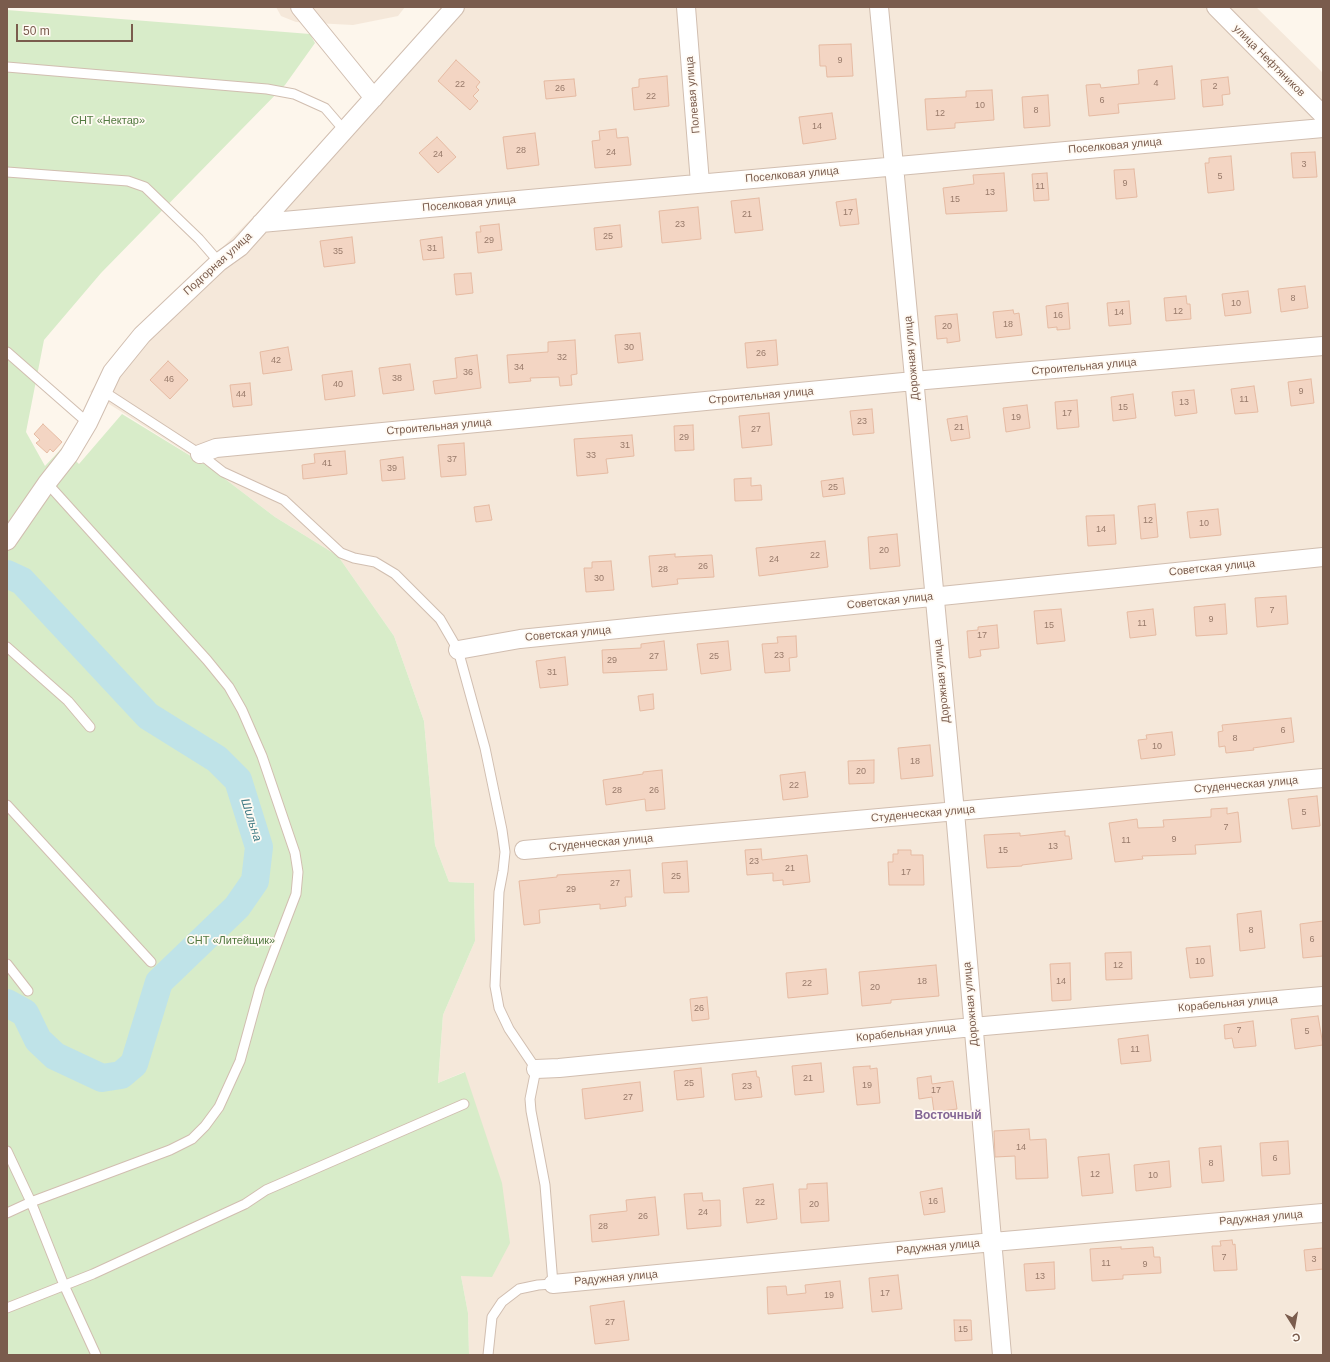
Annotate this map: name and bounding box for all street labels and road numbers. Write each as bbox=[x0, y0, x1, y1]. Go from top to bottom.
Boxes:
street label: улица Нефтяников bbox=[1230, 22, 1308, 100]
street label: Полевая улица bbox=[683, 56, 703, 134]
street label: Поселковая улица bbox=[1068, 135, 1162, 157]
street label: Поселковая улица bbox=[745, 164, 839, 186]
street label: Поселковая улица bbox=[422, 193, 516, 215]
street label: Подгорная улица bbox=[181, 230, 255, 298]
street label: Дорожная улица bbox=[902, 315, 922, 401]
street label: Строительная улица bbox=[1031, 356, 1137, 378]
street label: Строительная улица bbox=[708, 385, 814, 407]
street label: Строительная улица bbox=[386, 416, 492, 438]
street label: Советская улица bbox=[1168, 557, 1256, 579]
street label: Советская улица bbox=[846, 590, 934, 612]
street label: Советская улица bbox=[524, 624, 612, 644]
street label: Дорожная улица bbox=[931, 638, 953, 724]
street label: Студенческая улица bbox=[1193, 774, 1299, 796]
street label: Студенческая улица bbox=[870, 803, 976, 825]
street label: Студенческая улица bbox=[548, 832, 654, 854]
street label: Дорожная улица bbox=[961, 961, 981, 1047]
street label: Корабельная улица bbox=[1177, 993, 1279, 1015]
street label: Корабельная улица bbox=[855, 1021, 957, 1045]
street label: Радужная улица bbox=[1219, 1208, 1303, 1228]
street label: Радужная улица bbox=[896, 1237, 980, 1257]
street label: Радужная улица bbox=[574, 1268, 658, 1288]

